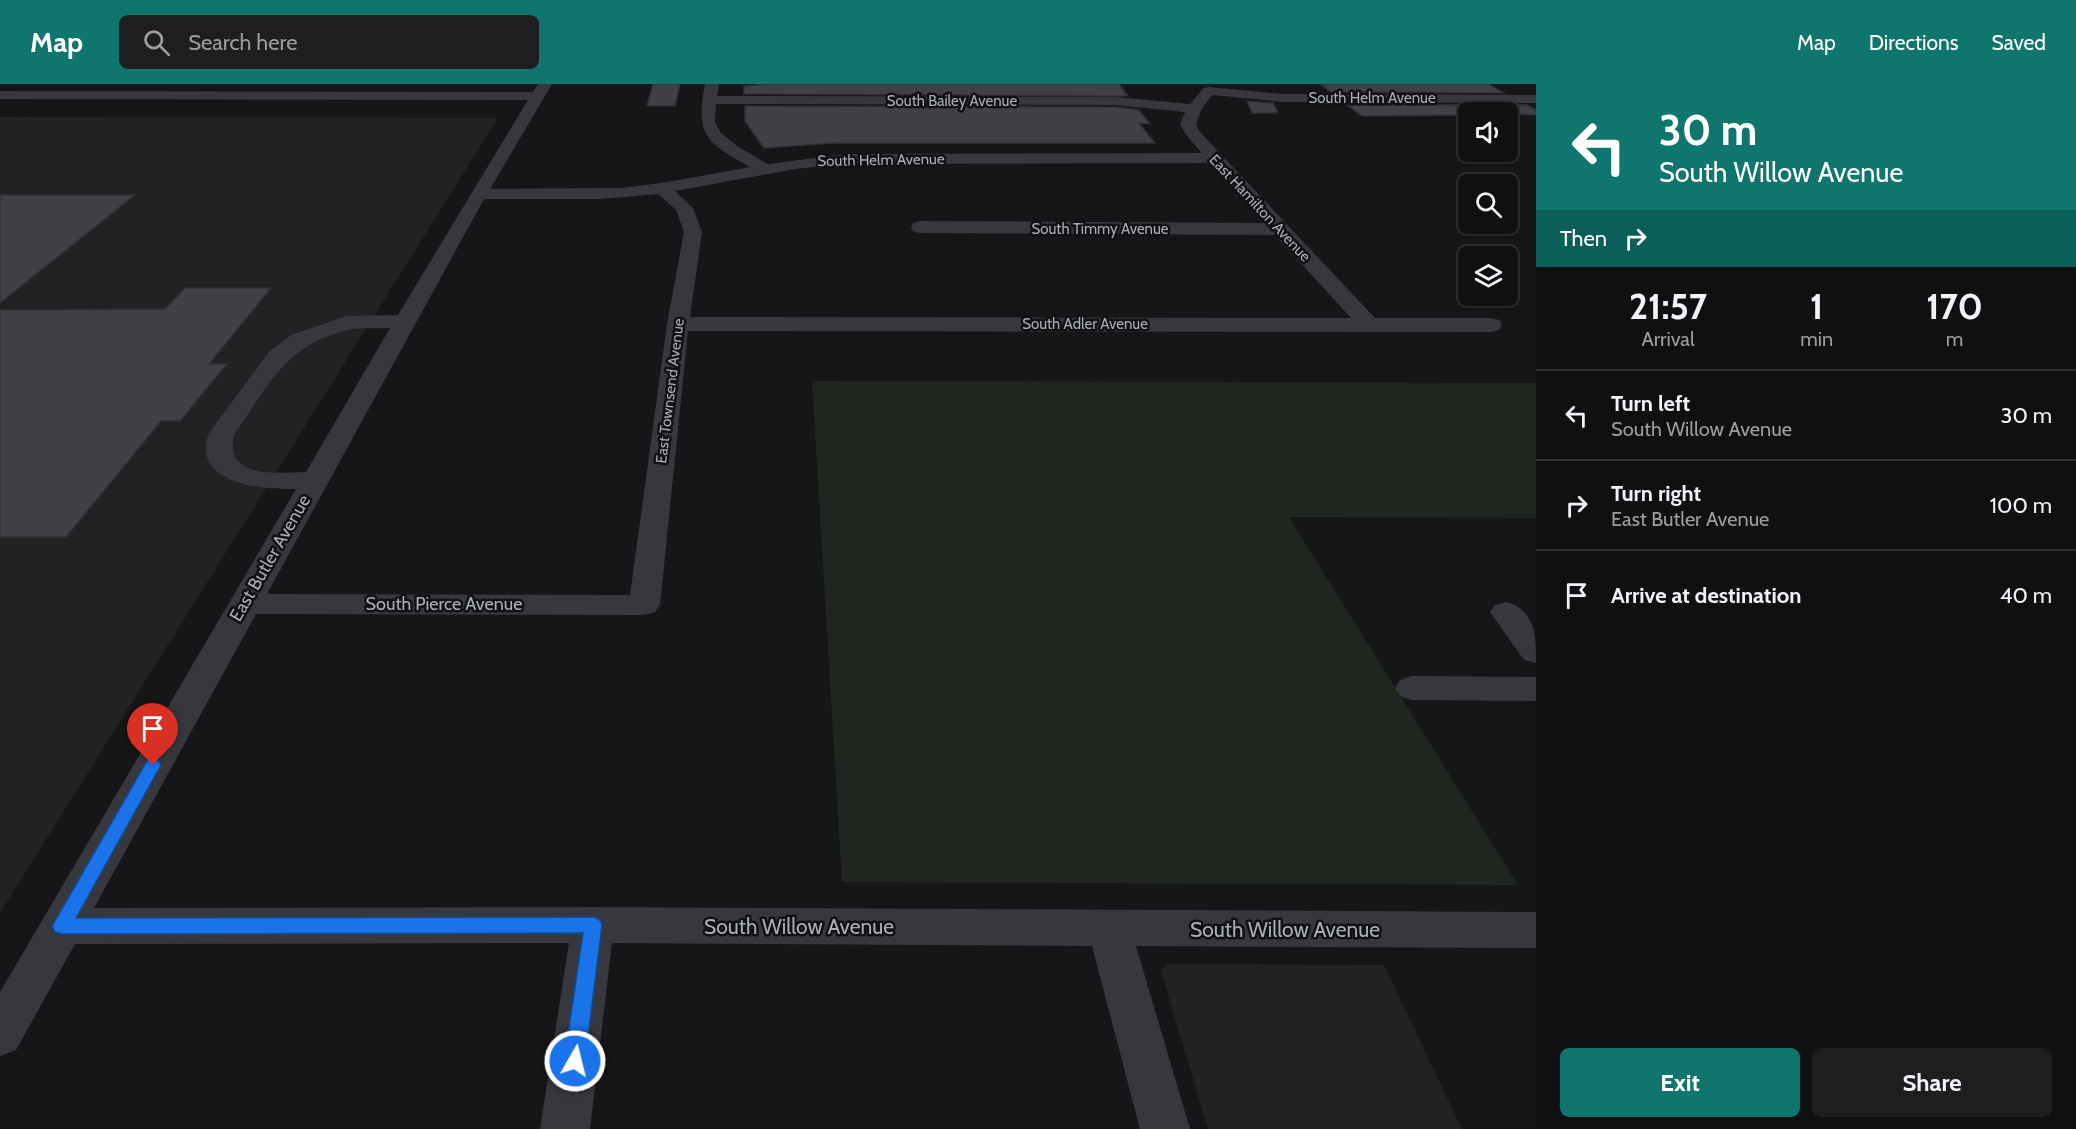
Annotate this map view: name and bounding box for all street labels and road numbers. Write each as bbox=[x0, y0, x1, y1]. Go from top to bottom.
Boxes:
street label: South Helm Avenue bbox=[1308, 89, 1436, 107]
street label: South Bailey Avenue bbox=[887, 92, 1017, 110]
street label: South Helm Avenue bbox=[817, 150, 945, 170]
street label: East Hamilton Avenue bbox=[1206, 151, 1315, 266]
street label: South Timmy Avenue bbox=[1031, 220, 1169, 238]
street label: South Adler Avenue bbox=[1022, 315, 1148, 333]
street label: East Townsend Avenue bbox=[652, 317, 688, 465]
street label: East Butler Avenue bbox=[225, 491, 315, 625]
street label: South Pierce Avenue bbox=[366, 593, 522, 615]
street label: South Willow Avenue bbox=[704, 914, 894, 939]
street label: South Willow Avenue bbox=[1190, 917, 1380, 942]

